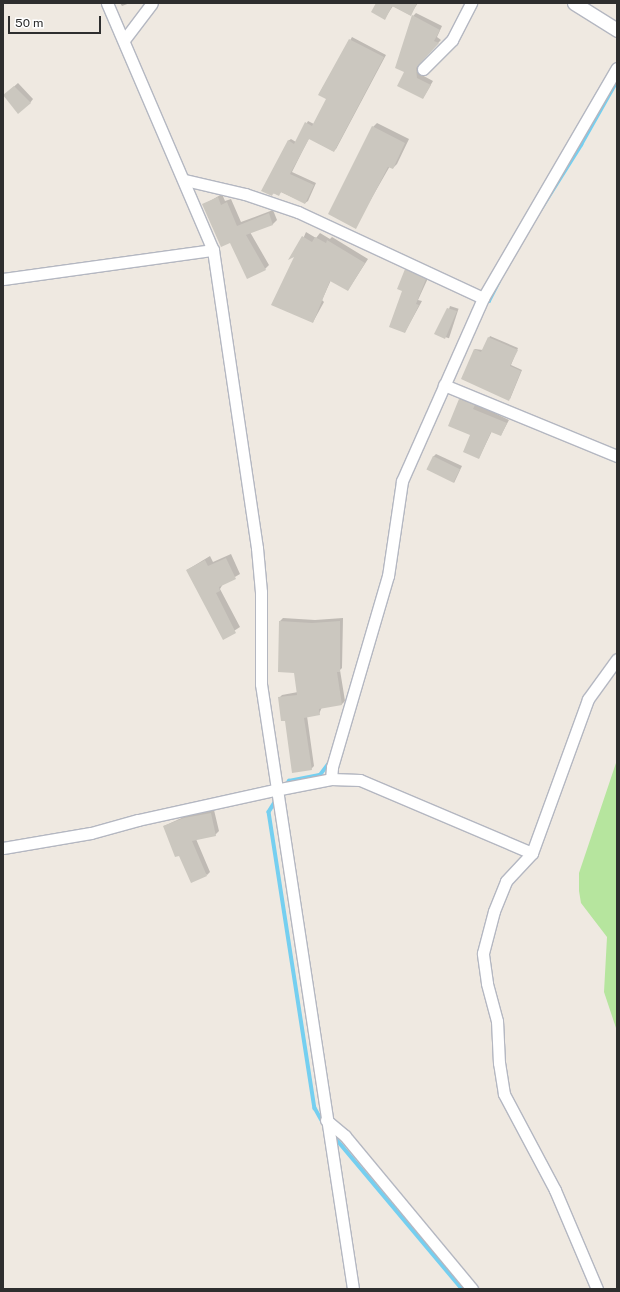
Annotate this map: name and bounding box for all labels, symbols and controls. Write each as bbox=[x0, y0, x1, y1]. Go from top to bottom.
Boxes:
scale bar bbox=[10, 8, 103, 34]
text: 50 m bbox=[15, 16, 43, 30]

